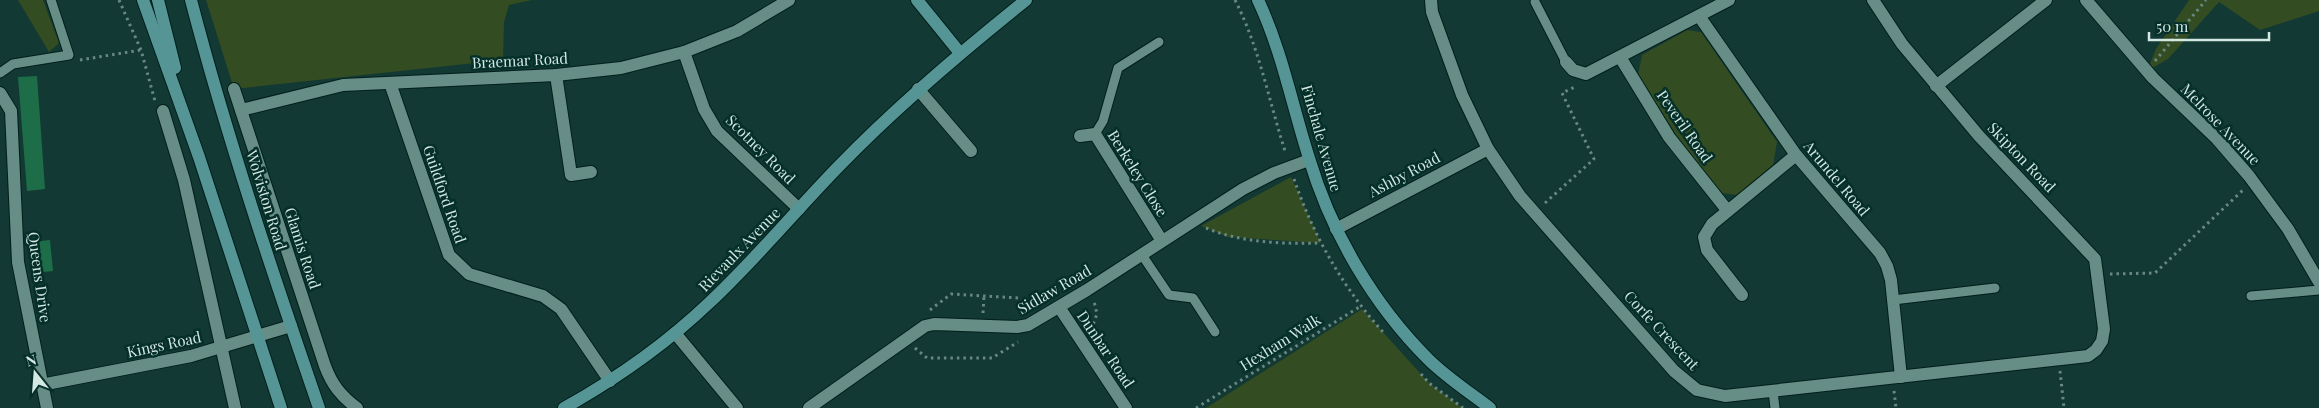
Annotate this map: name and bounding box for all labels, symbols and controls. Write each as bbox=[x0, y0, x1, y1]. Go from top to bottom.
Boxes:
scale bar bbox=[2149, 10, 2269, 42]
text: 50 m bbox=[2156, 16, 2189, 36]
street label: Braemar Road bbox=[472, 47, 569, 72]
street label: Melrose Avenue bbox=[2177, 79, 2265, 169]
street label: Finchale Avenue bbox=[1297, 82, 1347, 194]
street label: Peveril Road bbox=[1653, 86, 1717, 166]
street label: Scotney Road bbox=[722, 110, 800, 188]
street label: Skipton Road bbox=[1984, 118, 2061, 196]
street label: Berkeley Close bbox=[1103, 126, 1173, 220]
street label: Arundel Road bbox=[1799, 135, 1874, 220]
street label: Guildford Road bbox=[419, 142, 471, 246]
street label: Wolviston Road bbox=[242, 147, 292, 253]
street label: Ashby Road bbox=[1364, 147, 1444, 202]
street label: Rievaulx Avenue bbox=[694, 203, 784, 295]
street label: Glamis Road bbox=[280, 205, 326, 292]
street label: Queens Drive bbox=[24, 230, 56, 324]
street label: Sidlaw Road bbox=[1014, 260, 1095, 318]
street label: Corfe Crescent bbox=[1620, 286, 1704, 374]
street label: Dunbar Road bbox=[1073, 307, 1139, 392]
street label: Hexham Walk bbox=[1236, 309, 1325, 375]
street label: Kings Road bbox=[125, 326, 203, 362]
north arrow bbox=[10, 348, 60, 398]
text: N bbox=[23, 350, 39, 371]

